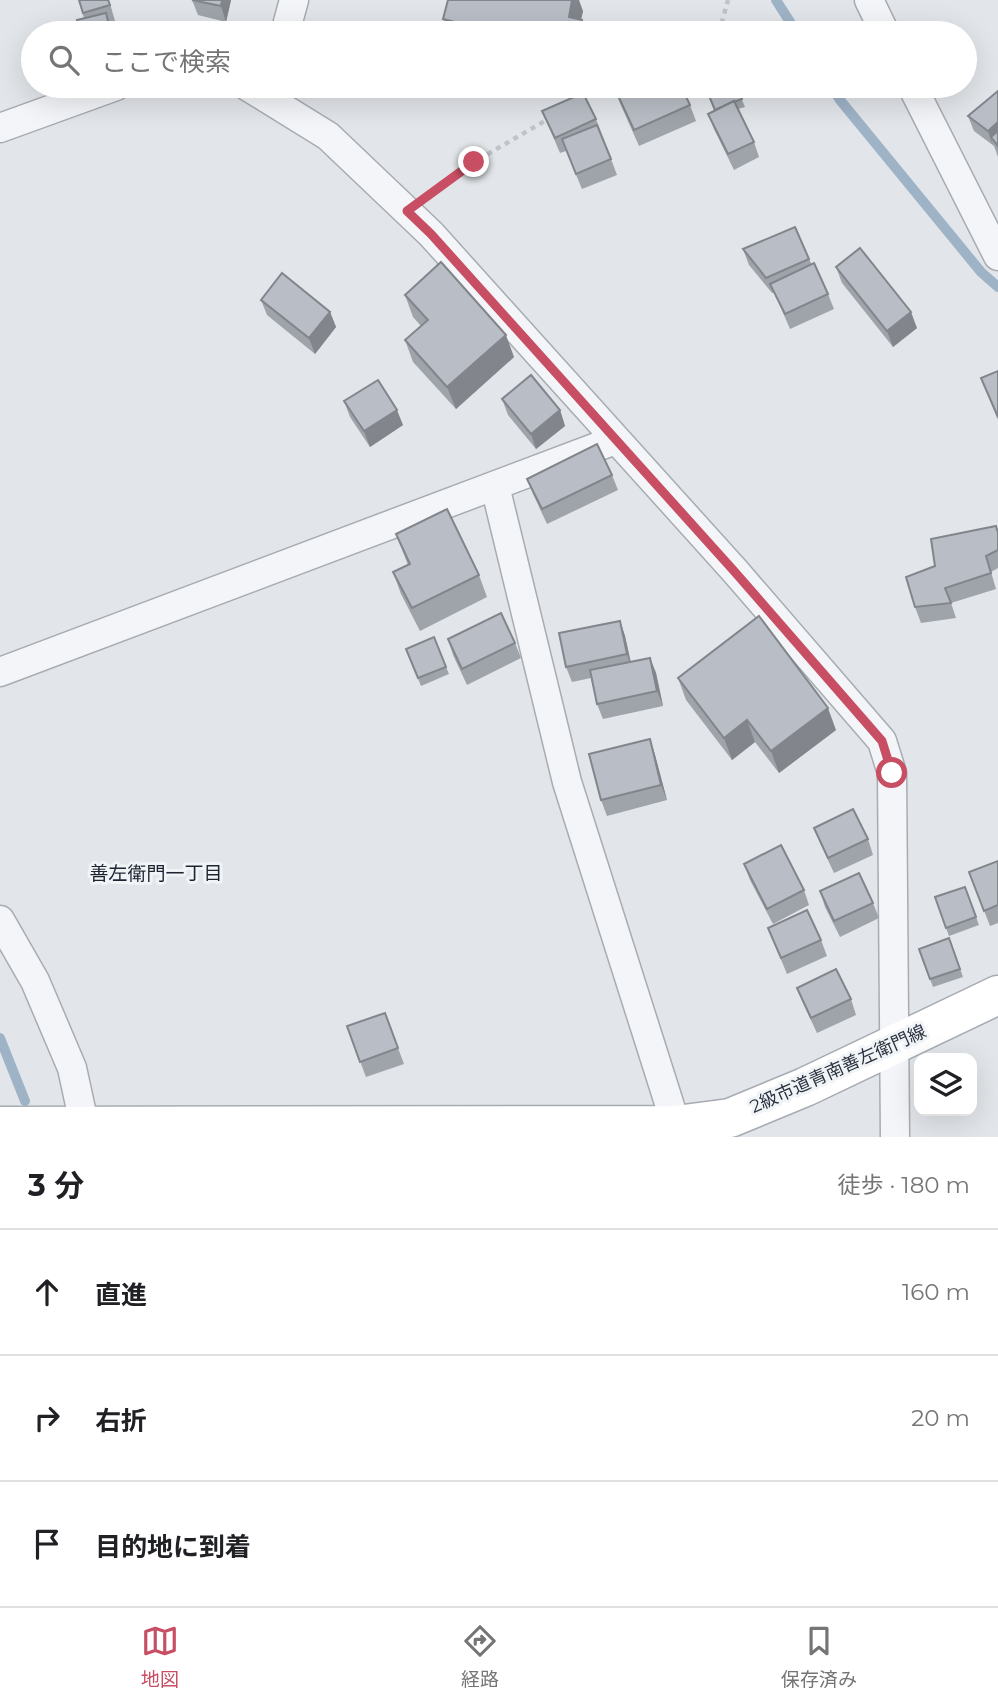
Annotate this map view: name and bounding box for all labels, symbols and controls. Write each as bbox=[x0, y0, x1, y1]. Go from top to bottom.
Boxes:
search box bbox=[21, 21, 977, 98]
icon: search bbox=[45, 41, 83, 79]
text: ここで検索 bbox=[101, 46, 231, 78]
route end bbox=[458, 146, 489, 177]
route start bbox=[876, 757, 907, 788]
district label: 善左衛門一丁目 bbox=[89, 862, 223, 885]
street label: 2級市道青南善左衛門線 bbox=[747, 1020, 929, 1118]
map controls bbox=[914, 1053, 977, 1116]
button: layers bbox=[914, 1053, 977, 1116]
text: 3 分 bbox=[28, 1167, 84, 1204]
text: 徒歩 · 180 m bbox=[838, 1171, 970, 1199]
icon: ahead bbox=[28, 1273, 66, 1311]
text: 160 m bbox=[902, 1278, 970, 1306]
text: 直進 bbox=[95, 1279, 147, 1311]
icon: right bbox=[28, 1399, 66, 1437]
text: 20 m bbox=[911, 1404, 970, 1432]
text: 右折 bbox=[95, 1405, 147, 1437]
icon: arrive bbox=[28, 1525, 66, 1563]
text: 目的地に到着 bbox=[95, 1531, 251, 1563]
tab: 地図 bbox=[141, 1622, 179, 1691]
tab: 経路 bbox=[461, 1622, 499, 1691]
tab: 保存済み bbox=[781, 1622, 857, 1691]

